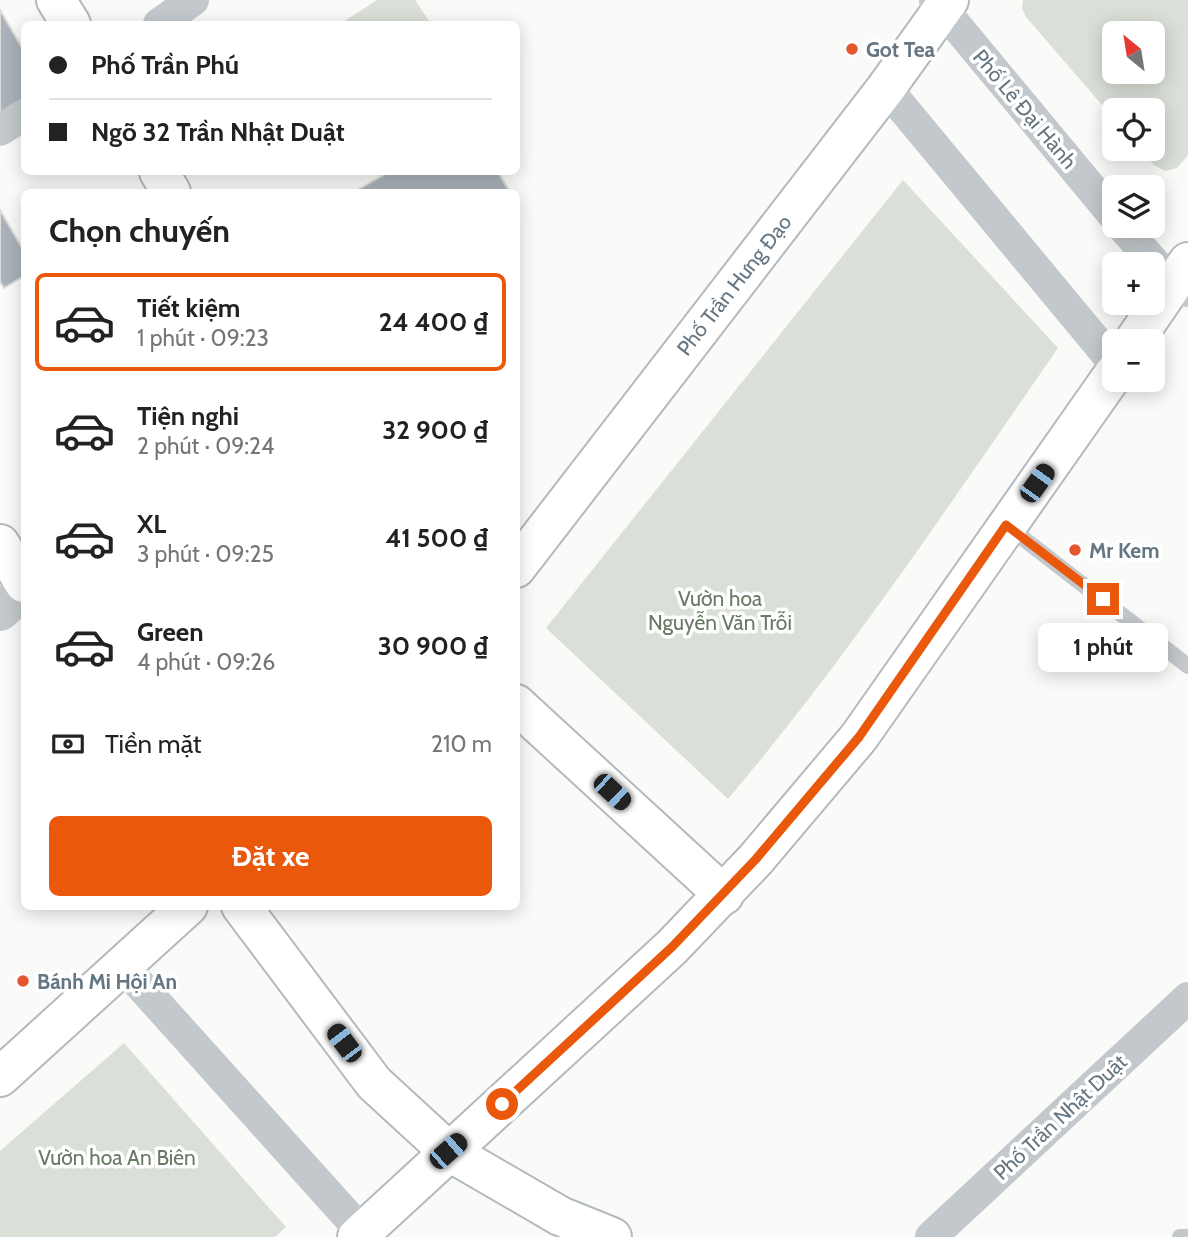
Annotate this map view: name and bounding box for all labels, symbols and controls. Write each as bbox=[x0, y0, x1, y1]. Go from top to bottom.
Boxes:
north arrow bbox=[1102, 21, 1166, 84]
map controls bbox=[1102, 21, 1165, 392]
place label: Got Tea bbox=[866, 37, 936, 62]
marker: Got Tea bbox=[844, 41, 860, 57]
street label: Phố Lê Đại Hành bbox=[968, 44, 1082, 174]
text: Phố Trần Phú bbox=[91, 49, 239, 81]
button: locate bbox=[1102, 98, 1165, 161]
text: Ngõ 32 Trần Nhật Duật bbox=[91, 116, 345, 148]
button: layers bbox=[1102, 175, 1165, 238]
street label: Phố Trần Hưng Đạo bbox=[671, 210, 797, 360]
text: Chọn chuyến bbox=[49, 211, 230, 250]
button: + bbox=[1102, 252, 1165, 315]
icon: car bbox=[53, 291, 116, 354]
text: Tiết kiệm bbox=[137, 292, 240, 324]
text: 24 400 ₫ bbox=[379, 306, 488, 338]
text: 1 phút · 09:23 bbox=[137, 324, 269, 352]
button: − bbox=[1102, 329, 1165, 392]
icon: car bbox=[53, 399, 116, 462]
text: Tiện nghi bbox=[137, 400, 239, 432]
text: 32 900 ₫ bbox=[382, 414, 488, 446]
text: 2 phút · 09:24 bbox=[137, 432, 274, 460]
car bbox=[1017, 460, 1058, 506]
icon: car bbox=[53, 507, 116, 570]
text: XL bbox=[137, 508, 166, 540]
text: 41 500 ₫ bbox=[385, 522, 488, 554]
place label: Mr Kem bbox=[1089, 538, 1159, 563]
text: 3 phút · 09:25 bbox=[137, 540, 274, 568]
marker: Mr Kem bbox=[1067, 542, 1083, 558]
route end bbox=[1087, 583, 1119, 615]
park label: Vườn hoa Nguyễn Văn Trỗi bbox=[648, 586, 792, 635]
icon: car bbox=[53, 615, 116, 678]
text: Green bbox=[137, 616, 204, 648]
callout: 1 phút bbox=[1038, 624, 1168, 672]
text: 30 900 ₫ bbox=[378, 630, 488, 662]
text: 1 phút bbox=[1073, 633, 1133, 661]
text: 4 phút · 09:26 bbox=[137, 648, 275, 676]
icon: cash bbox=[49, 725, 87, 763]
text: Tiền mặt bbox=[105, 728, 202, 760]
text: 210 m bbox=[431, 730, 492, 758]
car bbox=[590, 770, 635, 814]
button: Đặt xe bbox=[49, 816, 492, 896]
place label: Bánh Mi Hội An bbox=[37, 969, 177, 994]
marker: Bánh Mi Hội An bbox=[15, 973, 31, 989]
car bbox=[323, 1020, 366, 1066]
street label: Phố Trần Nhật Duật bbox=[988, 1049, 1132, 1185]
route start bbox=[486, 1088, 518, 1120]
car bbox=[426, 1129, 471, 1173]
park label: Vườn hoa An Biên bbox=[38, 1145, 196, 1170]

